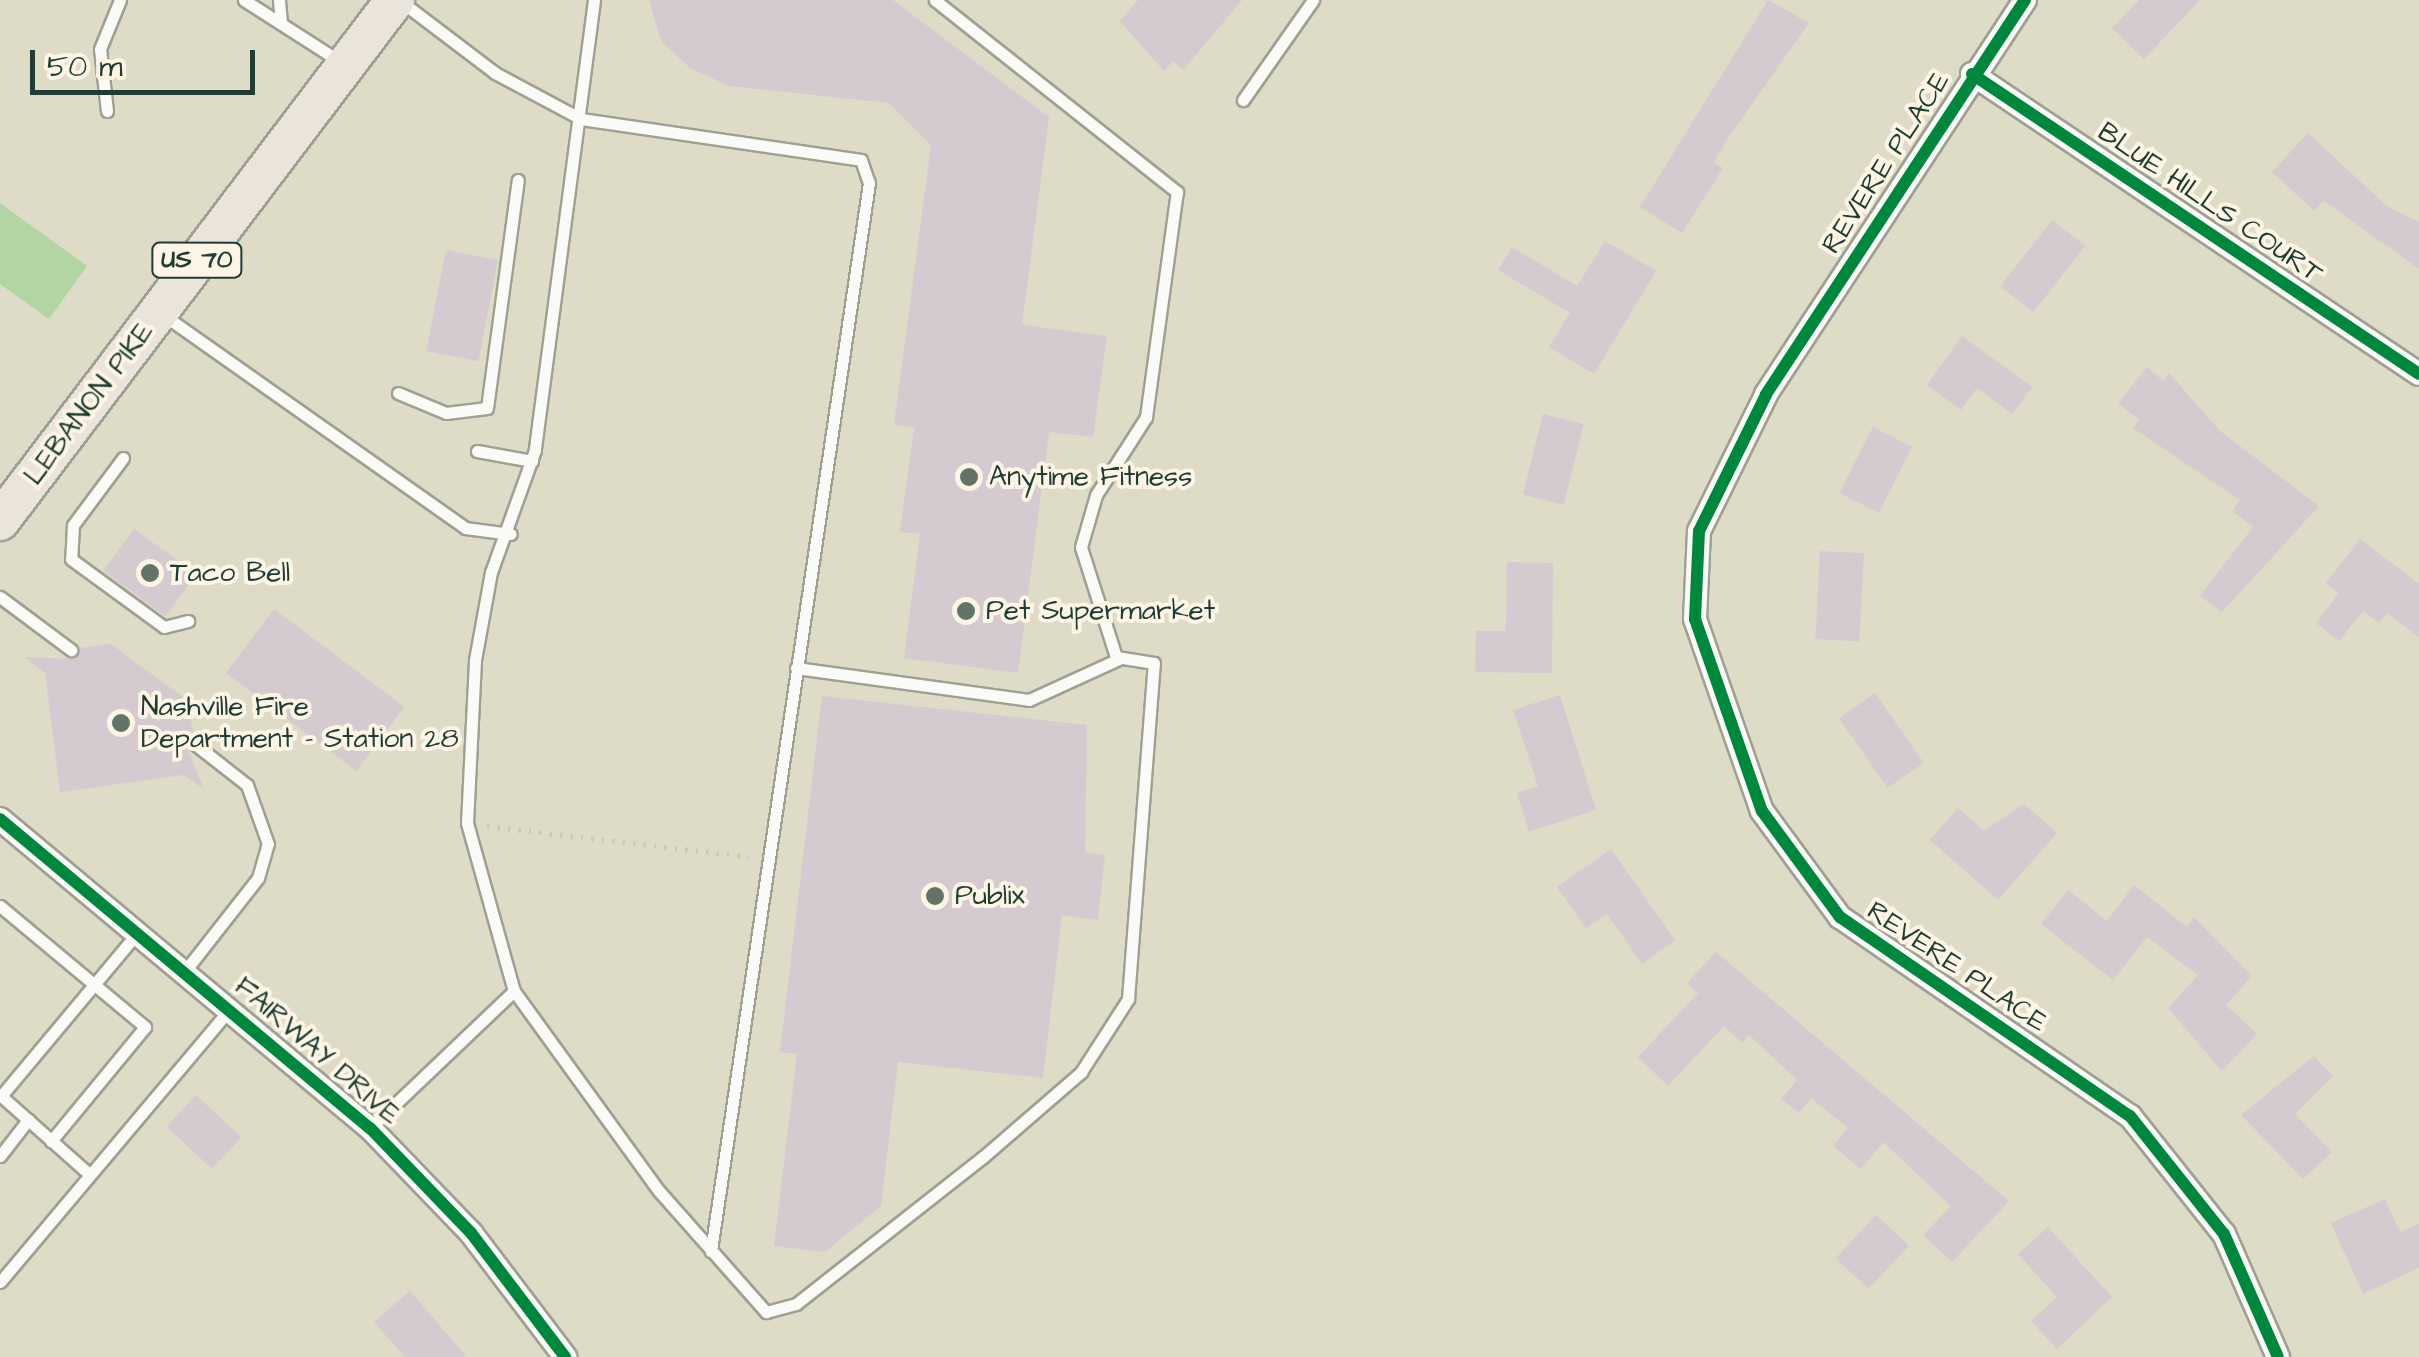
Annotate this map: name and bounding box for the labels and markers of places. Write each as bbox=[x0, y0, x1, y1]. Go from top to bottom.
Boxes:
place label: Anytime Fitness bbox=[989, 460, 1192, 494]
marker: Anytime Fitness bbox=[958, 466, 980, 488]
place label: Taco Bell bbox=[170, 556, 290, 590]
marker: Taco Bell bbox=[139, 562, 161, 584]
place label: Pet Supermarket bbox=[986, 594, 1215, 628]
marker: Pet Supermarket bbox=[955, 600, 977, 622]
place label: Nashville Fire Department - Station 28 bbox=[141, 690, 459, 756]
marker: Nashville Fire Department - Station 28 bbox=[110, 712, 132, 734]
place label: Publix bbox=[955, 879, 1025, 913]
marker: Publix bbox=[924, 885, 946, 907]

